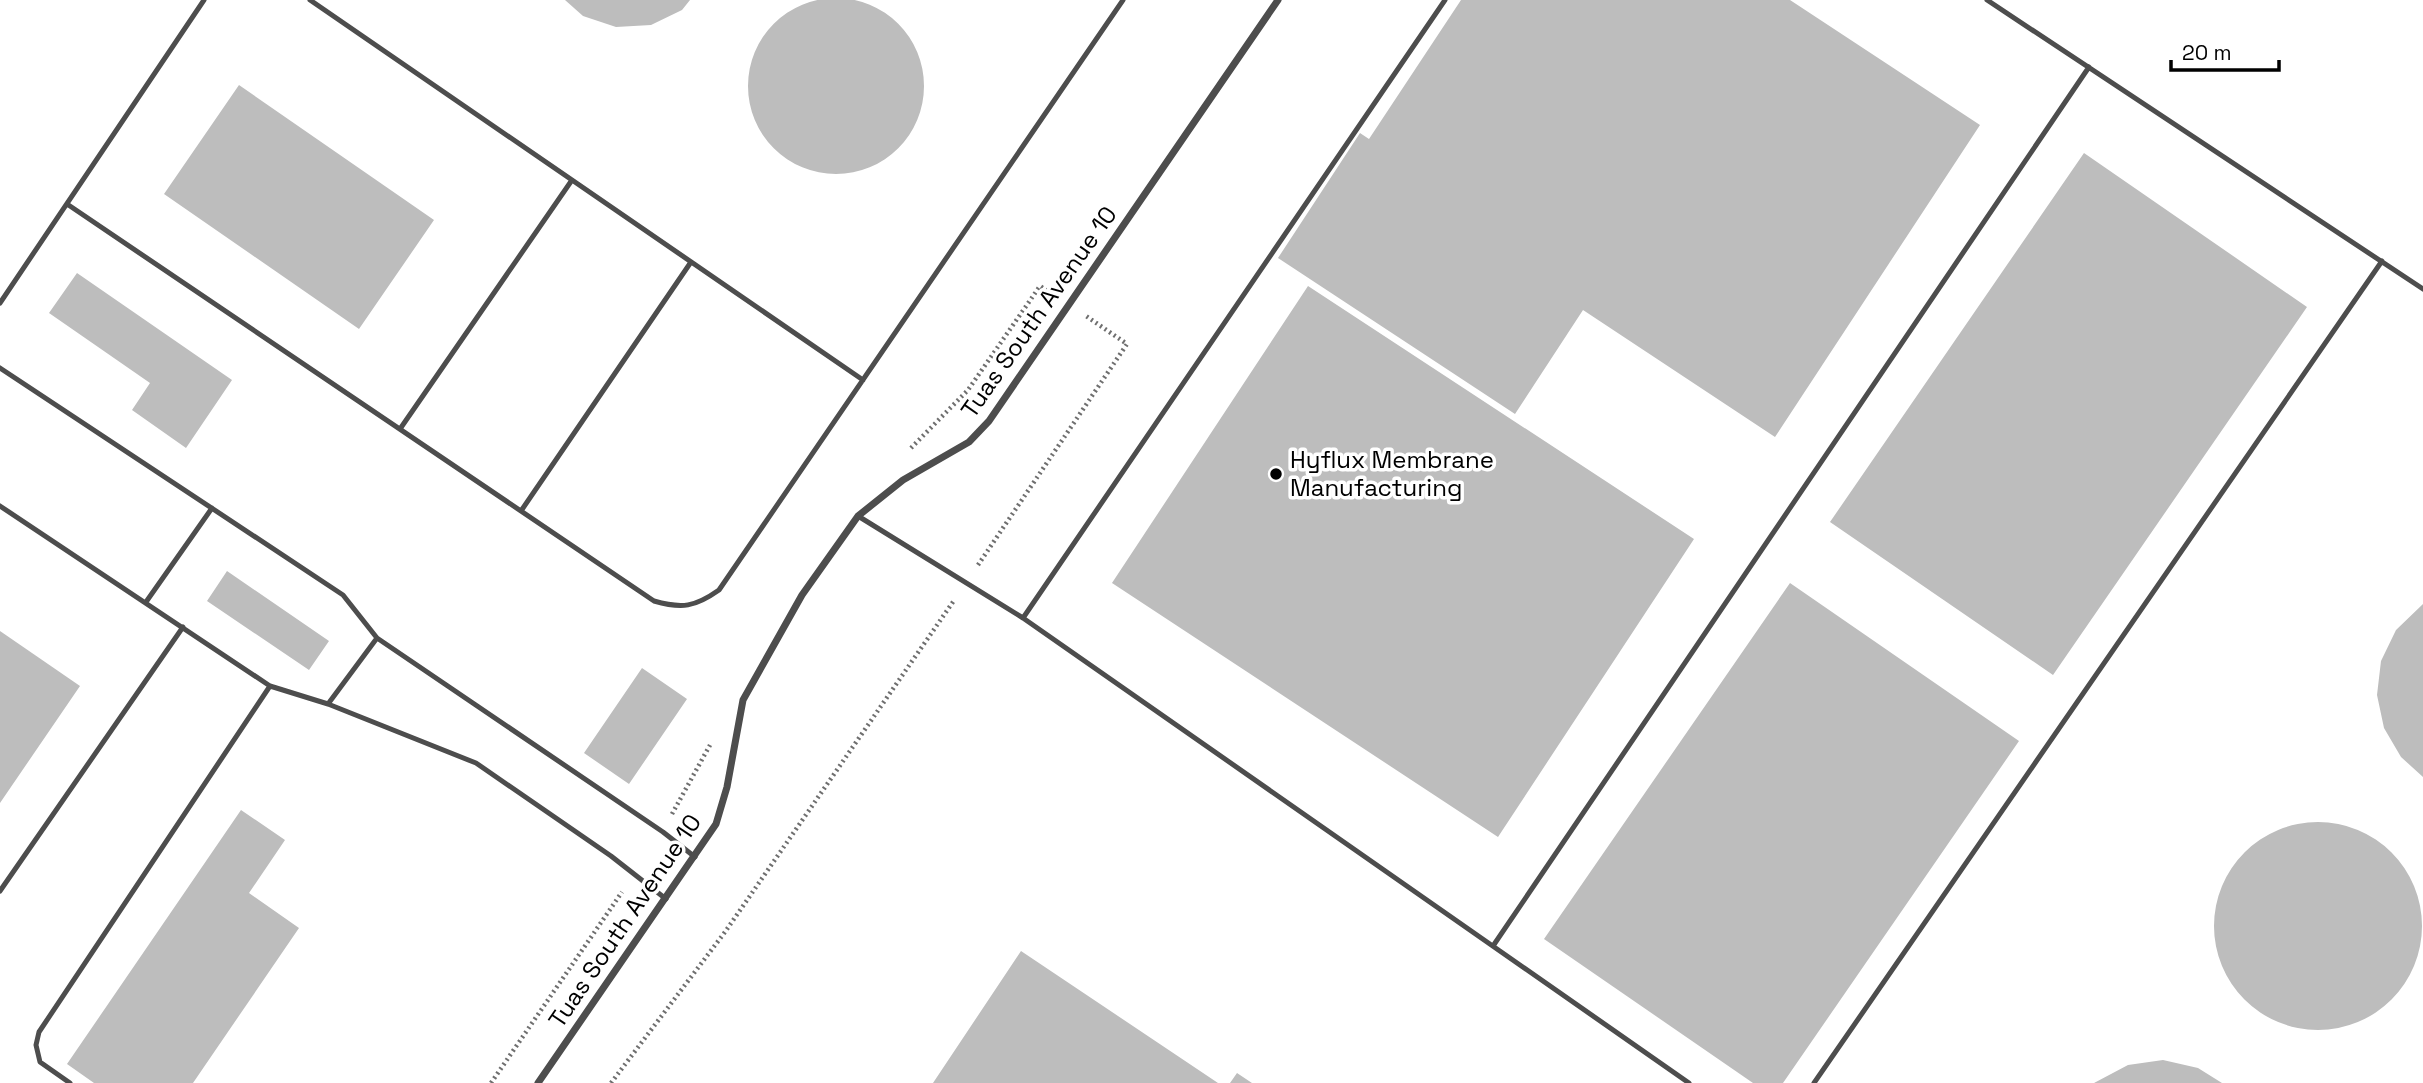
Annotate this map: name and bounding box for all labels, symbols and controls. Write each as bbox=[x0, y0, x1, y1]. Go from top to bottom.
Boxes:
scale bar bbox=[2171, 28, 2280, 72]
text: 20 m bbox=[2182, 39, 2232, 66]
street label: Tuas South Avenue 10 bbox=[954, 200, 1123, 424]
place label: Hyflux Membrane Manufacturing bbox=[1290, 444, 1494, 503]
marker: Hyflux Membrane Manufacturing bbox=[1268, 466, 1284, 482]
street label: Tuas South Avenue 10 bbox=[541, 808, 708, 1034]

